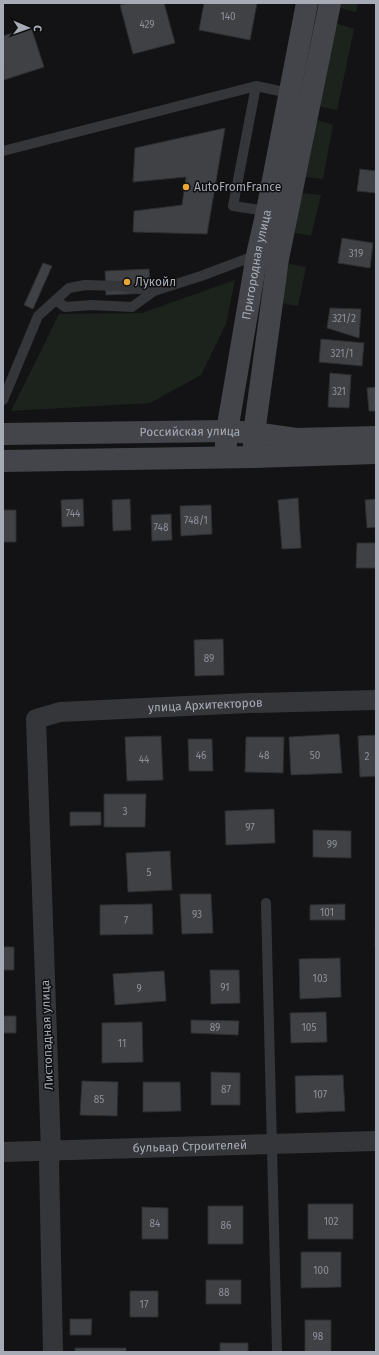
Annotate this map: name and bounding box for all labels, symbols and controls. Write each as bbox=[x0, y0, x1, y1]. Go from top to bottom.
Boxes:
north arrow bbox=[8, 8, 48, 48]
house number: 140 bbox=[220, 11, 236, 23]
house number: 429 bbox=[139, 19, 155, 31]
text: С bbox=[31, 25, 44, 32]
place label: AutoFromFrance bbox=[194, 180, 281, 194]
marker: AutoFromFrance bbox=[181, 182, 191, 192]
street label: Пригородная улица bbox=[239, 208, 274, 321]
house number: 319 bbox=[349, 248, 363, 260]
place label: Лукойл bbox=[135, 275, 176, 289]
marker: Лукойл bbox=[122, 277, 132, 287]
house number: 321/2 bbox=[332, 313, 356, 325]
house number: 321/1 bbox=[331, 348, 353, 360]
house number: 321 bbox=[332, 386, 346, 398]
street label: Российская улица bbox=[139, 424, 241, 439]
house number: 744 bbox=[66, 508, 81, 520]
house number: 748/1 bbox=[184, 515, 208, 527]
house number: 748 bbox=[154, 522, 169, 534]
house number: 89 bbox=[204, 653, 214, 665]
street label: улица Архитекторов bbox=[148, 696, 263, 715]
house number: 46 bbox=[196, 750, 206, 762]
house number: 48 bbox=[259, 750, 270, 762]
house number: 50 bbox=[310, 750, 321, 762]
house number: 2 bbox=[365, 751, 370, 763]
house number: 44 bbox=[139, 754, 150, 766]
house number: 3 bbox=[123, 806, 128, 818]
house number: 97 bbox=[245, 822, 255, 834]
house number: 99 bbox=[327, 839, 337, 851]
house number: 5 bbox=[146, 867, 152, 879]
house number: 101 bbox=[320, 907, 334, 919]
house number: 93 bbox=[192, 909, 202, 921]
house number: 7 bbox=[124, 915, 129, 927]
house number: 103 bbox=[313, 973, 327, 985]
street label: Листопадная улица bbox=[38, 980, 56, 1090]
house number: 91 bbox=[220, 982, 230, 994]
house number: 9 bbox=[136, 983, 142, 995]
house number: 89 bbox=[210, 1022, 220, 1034]
house number: 105 bbox=[302, 1022, 316, 1034]
house number: 11 bbox=[118, 1038, 126, 1050]
house number: 87 bbox=[221, 1084, 231, 1096]
house number: 107 bbox=[313, 1089, 328, 1101]
house number: 85 bbox=[94, 1094, 104, 1106]
street label: бульвар Строителей bbox=[133, 1138, 247, 1155]
house number: 102 bbox=[324, 1216, 338, 1228]
house number: 84 bbox=[150, 1218, 161, 1230]
house number: 86 bbox=[221, 1220, 231, 1232]
house number: 100 bbox=[313, 1265, 329, 1277]
house number: 88 bbox=[218, 1287, 230, 1299]
house number: 17 bbox=[140, 1299, 149, 1311]
house number: 98 bbox=[313, 1331, 324, 1343]

